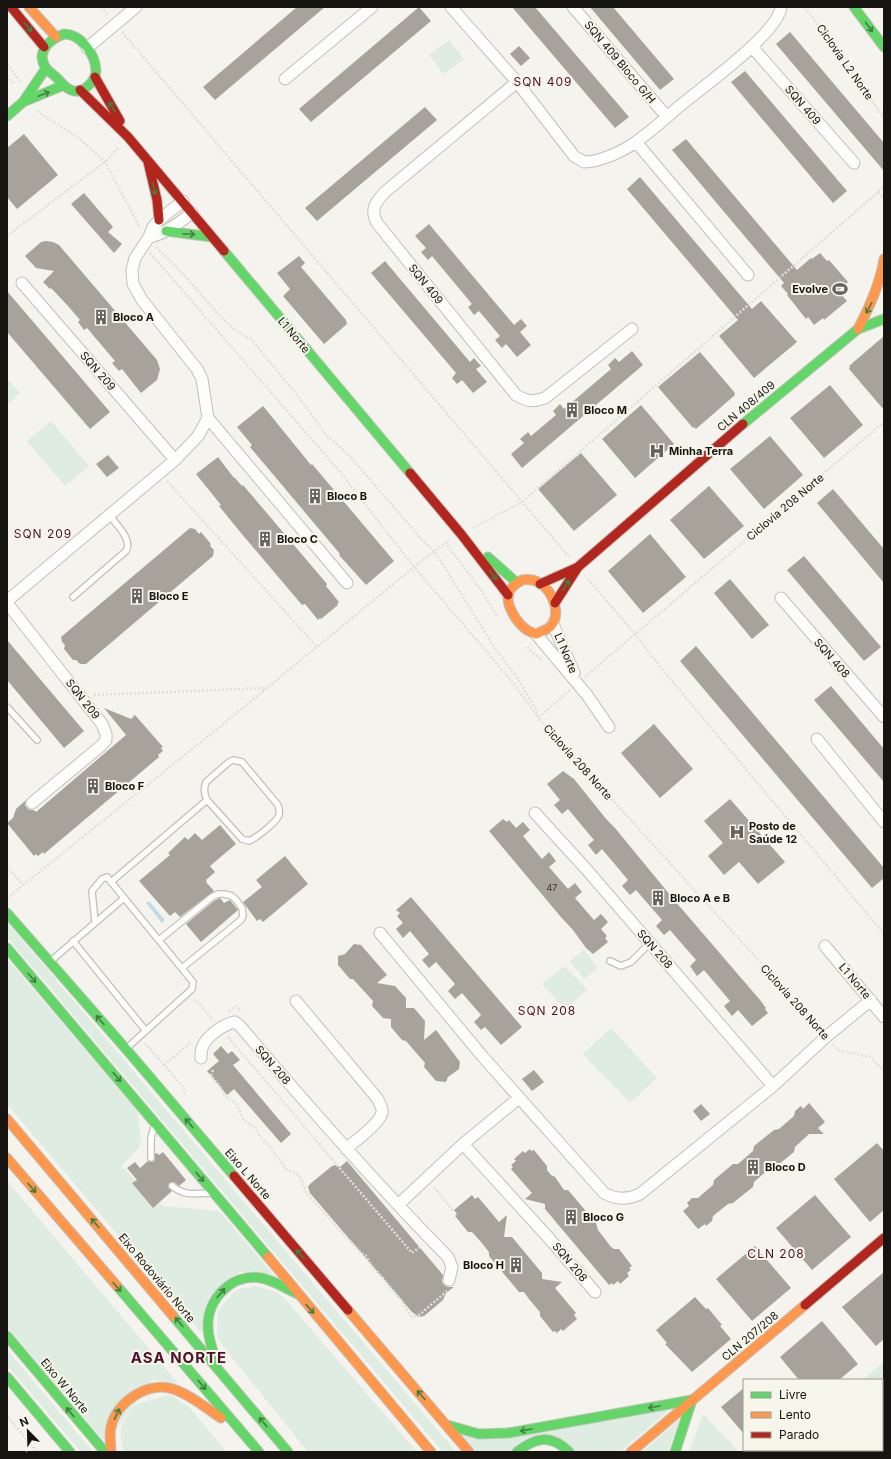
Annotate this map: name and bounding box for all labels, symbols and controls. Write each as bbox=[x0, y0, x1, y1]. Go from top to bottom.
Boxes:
street label: SQN 409 Bloco G/H bbox=[581, 18, 659, 106]
street label: Ciclovia L2 Norte bbox=[814, 21, 876, 103]
one-way arrow bbox=[23, 22, 32, 32]
one-way arrow bbox=[865, 22, 873, 33]
district label: SQN 409 bbox=[513, 74, 573, 89]
street label: SQN 409 bbox=[782, 82, 824, 128]
one-way arrow bbox=[37, 89, 49, 97]
one-way arrow bbox=[107, 101, 115, 113]
one-way arrow bbox=[151, 182, 159, 195]
one-way arrow bbox=[182, 230, 195, 237]
street label: SQN 409 bbox=[406, 261, 447, 307]
sports icon: Evolve bbox=[831, 280, 849, 298]
place label: Evolve bbox=[792, 282, 828, 296]
one-way arrow bbox=[865, 302, 873, 314]
building icon: Bloco A bbox=[92, 308, 110, 326]
place label: Bloco A bbox=[113, 310, 154, 324]
street label: L1 Norte bbox=[275, 314, 313, 356]
street label: SQN 209 bbox=[77, 349, 119, 394]
street label: CLN 408/409 bbox=[714, 378, 778, 434]
building icon: Bloco M bbox=[563, 401, 581, 419]
place label: Bloco M bbox=[584, 403, 627, 417]
hospital icon: Minha Terra bbox=[648, 442, 666, 460]
place label: Minha Terra bbox=[669, 444, 733, 458]
street label: Ciclovia 208 Norte bbox=[743, 471, 827, 543]
building icon: Bloco B bbox=[306, 487, 324, 505]
place label: Bloco B bbox=[327, 489, 367, 503]
district label: SQN 209 bbox=[14, 526, 72, 541]
building icon: Bloco C bbox=[256, 530, 274, 548]
place label: Bloco C bbox=[277, 532, 318, 546]
one-way arrow bbox=[489, 570, 497, 581]
one-way arrow bbox=[563, 579, 571, 591]
building icon: Bloco E bbox=[128, 587, 146, 605]
place label: Bloco E bbox=[149, 589, 189, 603]
street label: L1 Norte bbox=[551, 631, 581, 675]
street label: SQN 408 bbox=[811, 635, 853, 681]
street label: SQN 209 bbox=[63, 676, 103, 722]
street label: Ciclovia 208 Norte bbox=[540, 721, 616, 803]
building icon: Bloco F bbox=[84, 777, 102, 795]
place label: Bloco F bbox=[105, 779, 144, 793]
place label: Posto de Saúde 12 bbox=[749, 819, 797, 846]
hospital icon: Posto de Saúde 12 bbox=[728, 823, 746, 841]
house number: 47 bbox=[547, 882, 557, 893]
building icon: Bloco A e B bbox=[649, 889, 667, 907]
place label: Bloco A e B bbox=[670, 891, 730, 905]
street label: SQN 208 bbox=[634, 927, 676, 972]
street label: L1 Norte bbox=[836, 960, 874, 1002]
street label: Ciclovia 208 Norte bbox=[757, 961, 833, 1043]
one-way arrow bbox=[28, 973, 37, 983]
district label: SQN 208 bbox=[518, 1003, 576, 1018]
one-way arrow bbox=[96, 1014, 105, 1025]
street label: SQN 208 bbox=[252, 1043, 294, 1088]
one-way arrow bbox=[112, 1072, 121, 1082]
one-way arrow bbox=[184, 1118, 193, 1128]
street label: Eixo L Norte bbox=[222, 1146, 274, 1202]
building icon: Bloco D bbox=[744, 1158, 762, 1176]
place label: Bloco D bbox=[765, 1160, 806, 1174]
one-way arrow bbox=[196, 1171, 205, 1182]
one-way arrow bbox=[28, 1183, 37, 1193]
building icon: Bloco G bbox=[562, 1208, 580, 1226]
place label: Bloco G bbox=[583, 1210, 624, 1224]
one-way arrow bbox=[91, 1219, 100, 1229]
street label: Eixo Rodoviário Norte bbox=[116, 1231, 198, 1325]
street label: SQN 208 bbox=[549, 1239, 591, 1285]
district label: CLN 208 bbox=[747, 1246, 805, 1261]
one-way arrow bbox=[296, 1248, 305, 1259]
building icon: Bloco H bbox=[507, 1256, 525, 1274]
place label: Bloco H bbox=[463, 1258, 504, 1272]
one-way arrow bbox=[113, 1281, 122, 1292]
one-way arrow bbox=[217, 1288, 226, 1298]
one-way arrow bbox=[306, 1303, 315, 1314]
street label: CLN 207/208 bbox=[719, 1308, 781, 1364]
one-way arrow bbox=[175, 1318, 184, 1328]
district label: ASA NORTE bbox=[131, 1348, 227, 1367]
street label: Eixo W Norte bbox=[38, 1356, 92, 1416]
legend bbox=[743, 1379, 883, 1451]
one-way arrow bbox=[197, 1380, 206, 1391]
text: Livre bbox=[779, 1387, 807, 1402]
one-way arrow bbox=[417, 1390, 426, 1400]
one-way arrow bbox=[648, 1403, 661, 1411]
one-way arrow bbox=[66, 1406, 75, 1417]
text: Lento bbox=[779, 1407, 811, 1422]
one-way arrow bbox=[114, 1409, 121, 1421]
north arrow bbox=[8, 1411, 48, 1451]
text: N bbox=[17, 1414, 31, 1430]
one-way arrow bbox=[258, 1417, 267, 1427]
one-way arrow bbox=[520, 1426, 533, 1434]
text: Parado bbox=[779, 1427, 819, 1442]

